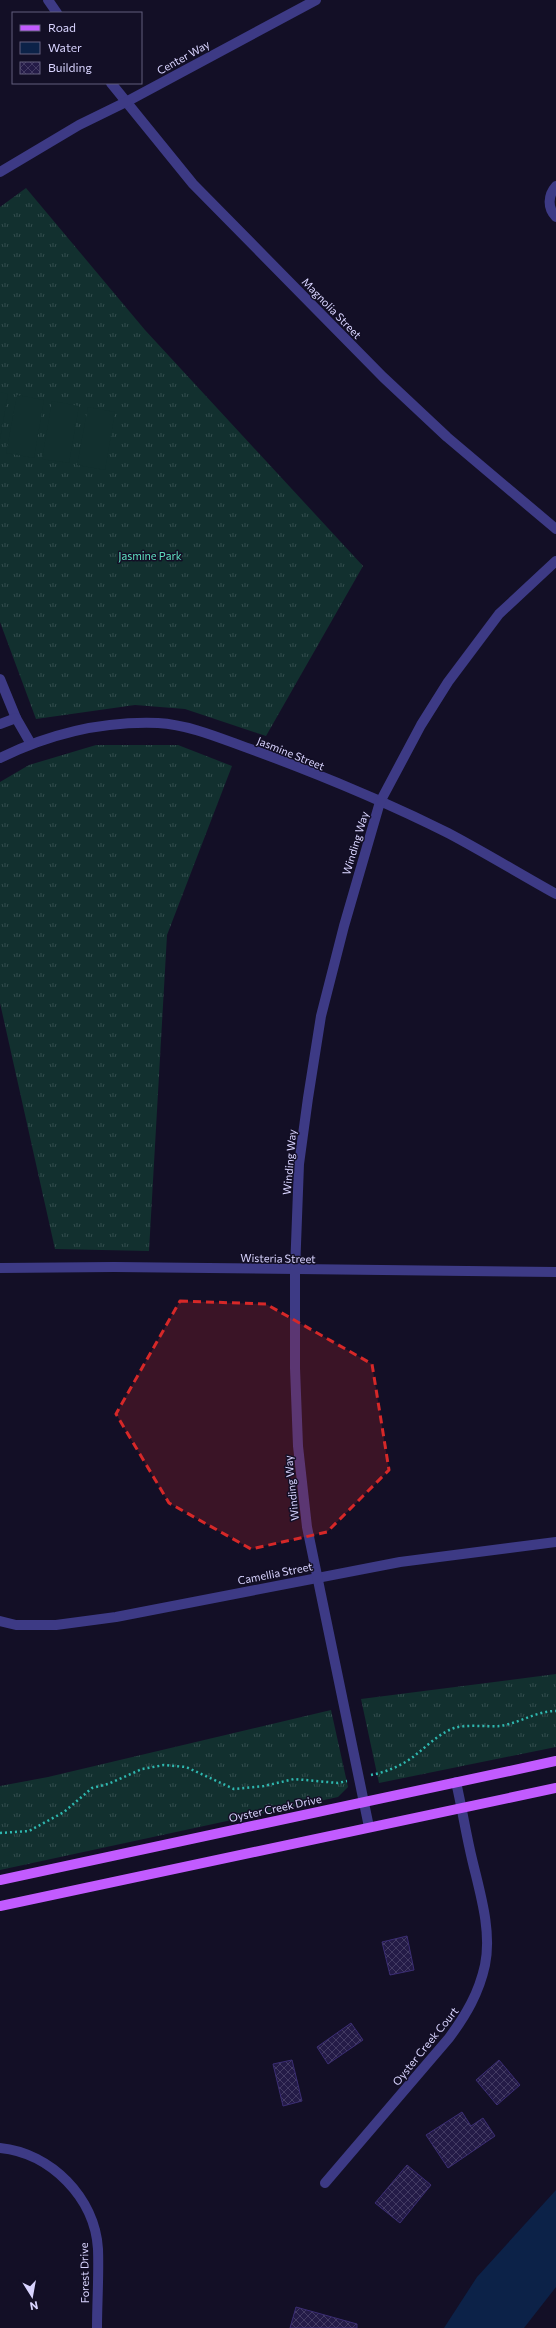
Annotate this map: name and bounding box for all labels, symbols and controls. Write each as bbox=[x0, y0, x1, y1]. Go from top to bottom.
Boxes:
legend bbox=[12, 12, 142, 84]
text: Road bbox=[48, 20, 76, 34]
street label: Center Way bbox=[154, 37, 212, 77]
text: Water bbox=[48, 40, 82, 54]
text: Building bbox=[48, 60, 92, 74]
street label: Magnolia Street bbox=[300, 275, 365, 341]
park label: Jasmine Park bbox=[118, 549, 182, 563]
street label: Jasmine Street bbox=[255, 734, 327, 774]
street label: Winding Way bbox=[339, 809, 371, 876]
street label: Winding Way bbox=[280, 1128, 298, 1195]
street label: Wisteria Street bbox=[240, 1251, 316, 1265]
street label: Winding Way bbox=[281, 1454, 301, 1521]
street label: Camellia Street bbox=[236, 1559, 314, 1587]
street label: Oyster Creek Drive bbox=[228, 1792, 323, 1824]
street label: Oyster Creek Court bbox=[389, 2004, 461, 2088]
street label: Forest Drive bbox=[77, 2242, 91, 2304]
north arrow bbox=[12, 2276, 52, 2316]
text: N bbox=[29, 2299, 39, 2313]

